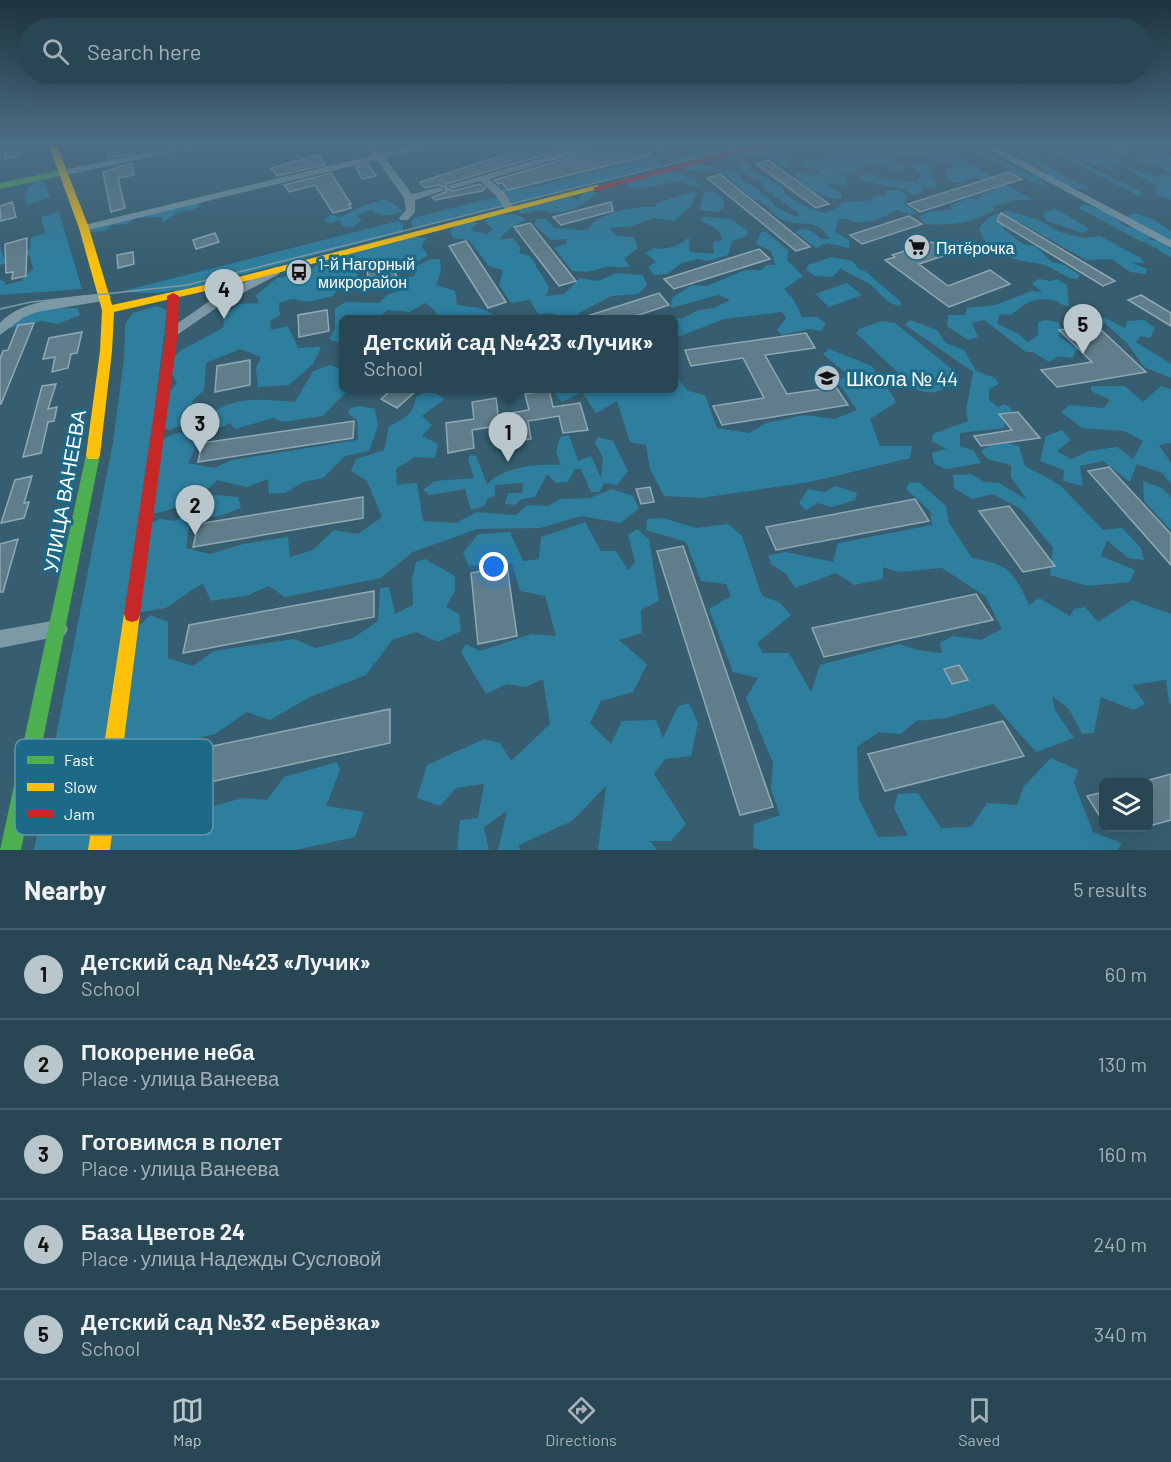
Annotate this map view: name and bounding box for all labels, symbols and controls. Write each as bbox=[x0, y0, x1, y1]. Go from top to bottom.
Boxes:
search box bbox=[18, 18, 1153, 84]
icon: search bbox=[39, 35, 72, 68]
text: Search here bbox=[87, 38, 201, 64]
supermarket icon: Пятёрочка bbox=[902, 232, 932, 262]
place label: Пятёрочка bbox=[936, 238, 1015, 257]
place label: 1-й Нагорный микрорайон bbox=[318, 254, 415, 291]
bus stop icon: 1-й Нагорный микрорайон bbox=[284, 257, 314, 287]
pin: 4 bbox=[204, 270, 244, 319]
pin: 5 bbox=[1064, 304, 1102, 354]
popup bbox=[339, 315, 678, 393]
text: Детский сад №423 «Лучик» bbox=[364, 328, 653, 354]
text: School bbox=[364, 356, 423, 380]
school or university icon: Школа № 44 bbox=[812, 363, 842, 393]
place label: Школа № 44 bbox=[846, 366, 958, 390]
pin: 3 bbox=[180, 404, 220, 453]
street label: УЛИЦА ВАНЕЕВА bbox=[38, 407, 90, 574]
pin: 1 bbox=[488, 412, 528, 462]
pin: 2 bbox=[176, 486, 214, 535]
your location bbox=[479, 552, 508, 581]
legend bbox=[15, 739, 213, 835]
text: Fast bbox=[64, 750, 94, 769]
text: Slow bbox=[64, 777, 97, 796]
map controls bbox=[1099, 778, 1153, 832]
button: layers bbox=[1099, 778, 1153, 832]
text: Jam bbox=[64, 804, 95, 823]
text: Nearby bbox=[24, 874, 106, 905]
text: 5 results bbox=[1073, 877, 1147, 901]
text: Детский сад №423 «Лучик» bbox=[81, 948, 371, 974]
text: 1 bbox=[40, 962, 47, 986]
text: 60 m bbox=[1105, 962, 1147, 986]
text: School bbox=[81, 976, 140, 1000]
text: Покорение неба bbox=[81, 1038, 255, 1064]
text: 2 bbox=[38, 1052, 49, 1076]
text: 130 m bbox=[1098, 1052, 1147, 1076]
text: Place · улица Ванеева bbox=[81, 1066, 279, 1090]
text: Готовимся в полет bbox=[81, 1128, 282, 1154]
text: 3 bbox=[38, 1142, 49, 1166]
text: 160 m bbox=[1098, 1142, 1147, 1166]
text: Place · улица Ванеева bbox=[81, 1156, 279, 1180]
text: База Цветов 24 bbox=[81, 1218, 245, 1244]
text: 4 bbox=[37, 1232, 50, 1256]
text: 240 m bbox=[1093, 1232, 1147, 1256]
text: Place · улица Надежды Сусловой bbox=[81, 1246, 381, 1270]
text: Детский сад №32 «Берёзка» bbox=[81, 1308, 381, 1334]
text: 5 bbox=[38, 1322, 49, 1346]
text: 340 m bbox=[1094, 1322, 1147, 1346]
text: School bbox=[81, 1336, 140, 1360]
tab: Map bbox=[171, 1394, 204, 1449]
tab: Directions bbox=[545, 1394, 617, 1449]
tab: Saved bbox=[958, 1394, 1000, 1449]

